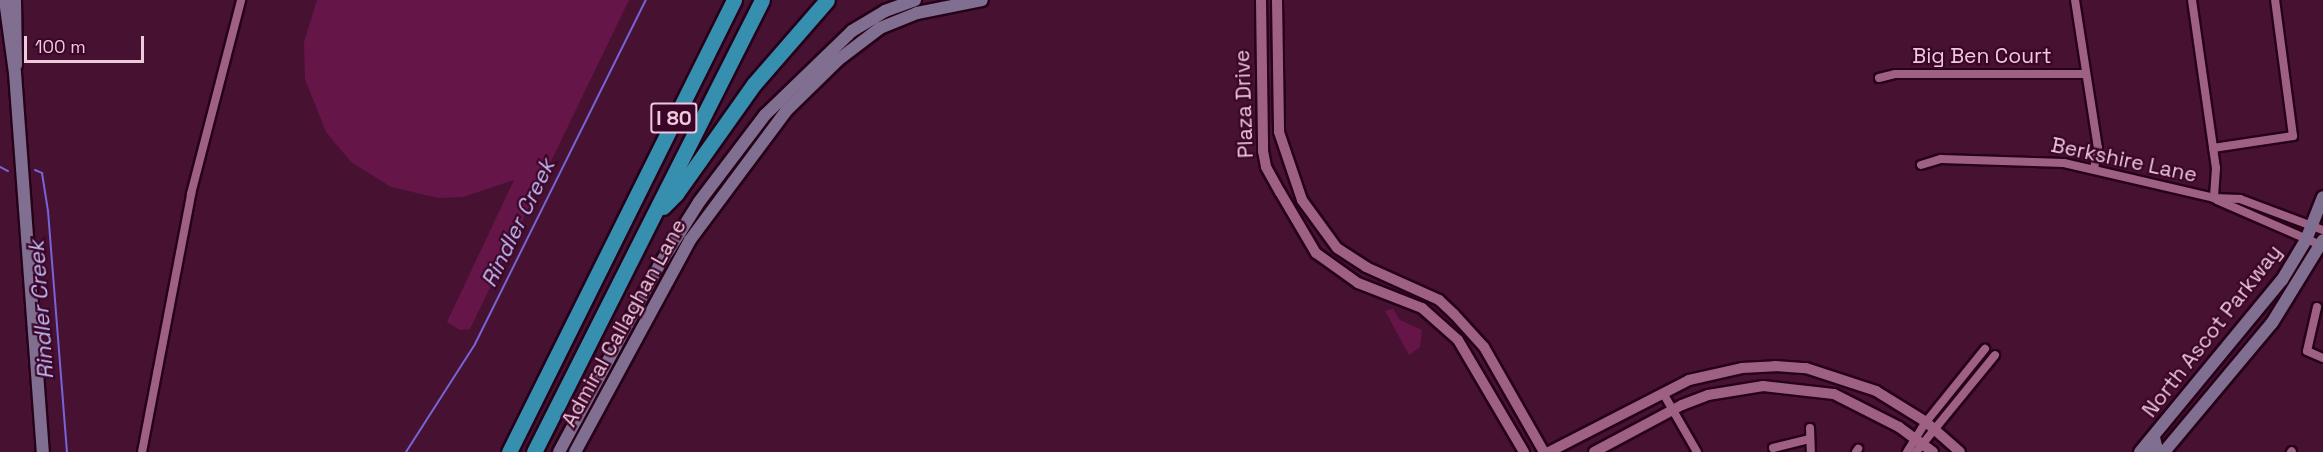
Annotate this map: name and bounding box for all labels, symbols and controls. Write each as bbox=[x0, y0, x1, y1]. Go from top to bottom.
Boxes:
scale bar bbox=[27, 24, 147, 62]
text: 100 m bbox=[35, 35, 86, 58]
street label: Big Ben Court bbox=[1912, 43, 2052, 69]
street label: Plaza Drive bbox=[1230, 49, 1258, 159]
road number: I 80 bbox=[650, 101, 698, 135]
street label: Berkshire Lane bbox=[2049, 132, 2199, 188]
water label: Rindler Creek bbox=[476, 155, 560, 291]
street label: Admiral Callaghan Lane bbox=[556, 215, 692, 431]
water label: Rindler Creek bbox=[23, 240, 59, 380]
street label: North Ascot Parkway bbox=[2137, 240, 2287, 422]

